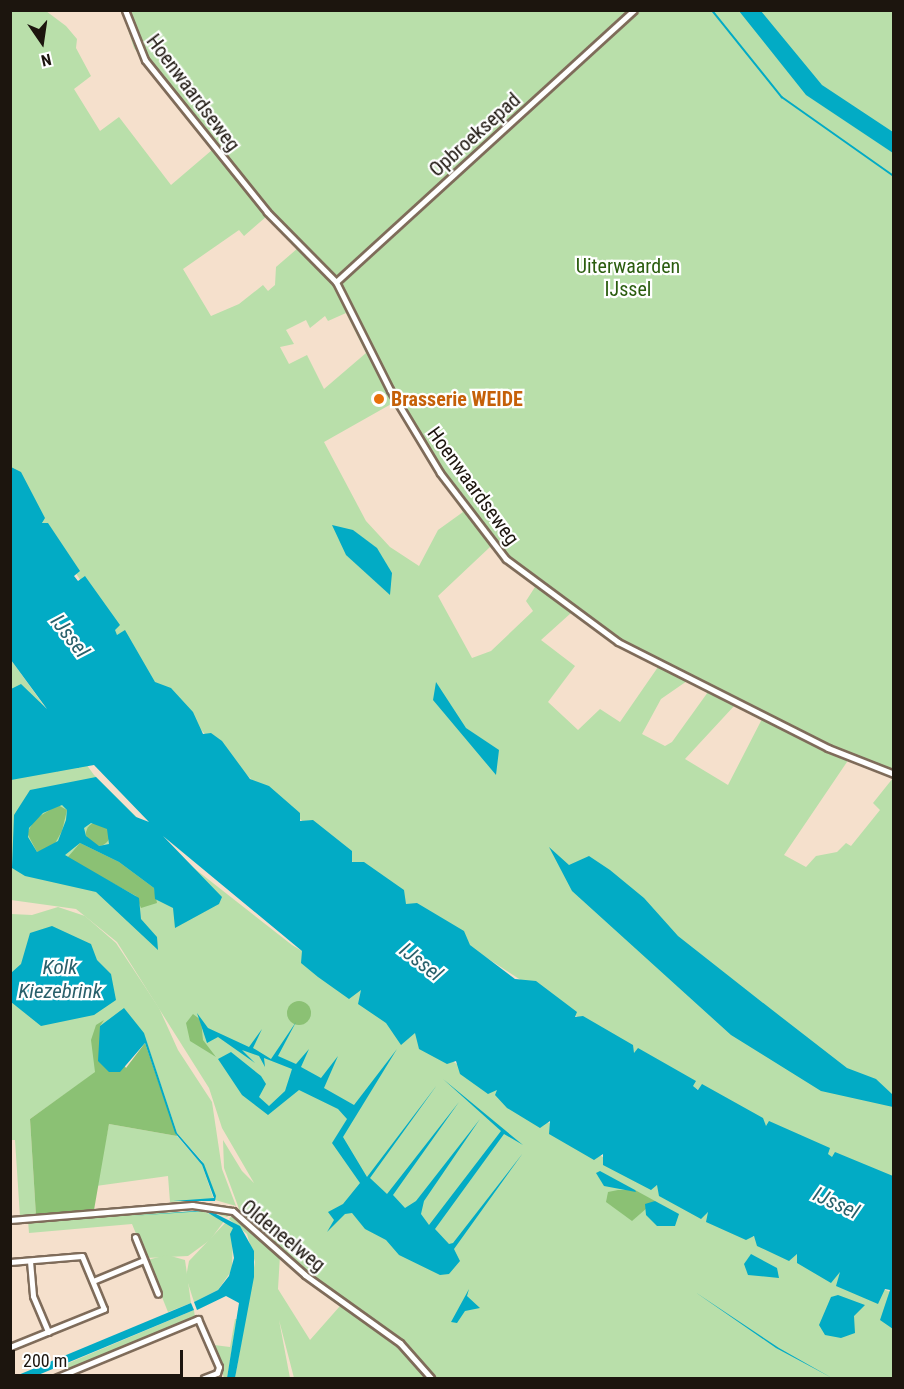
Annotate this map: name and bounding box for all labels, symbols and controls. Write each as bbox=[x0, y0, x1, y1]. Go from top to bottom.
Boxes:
north arrow bbox=[12, 12, 72, 72]
street label: Hoenwaardseweg bbox=[141, 30, 245, 156]
text: N bbox=[39, 50, 53, 70]
street label: Opbroeksepad bbox=[425, 88, 525, 182]
park label: Uiterwaarden IJssel bbox=[576, 254, 680, 301]
place label: Brasserie WEIDE bbox=[391, 387, 523, 411]
marker: Brasserie WEIDE bbox=[372, 392, 386, 406]
street label: Hoenwaardseweg bbox=[422, 422, 524, 550]
water label: IJssel bbox=[45, 609, 95, 663]
water label: IJssel bbox=[394, 937, 448, 987]
water label: Kolk Kiezebrink bbox=[18, 954, 102, 1004]
water label: IJssel bbox=[809, 1181, 863, 1225]
street label: Oldeneelweg bbox=[236, 1195, 330, 1277]
scale bar bbox=[15, 1338, 186, 1376]
text: 200 m bbox=[23, 1350, 67, 1371]

